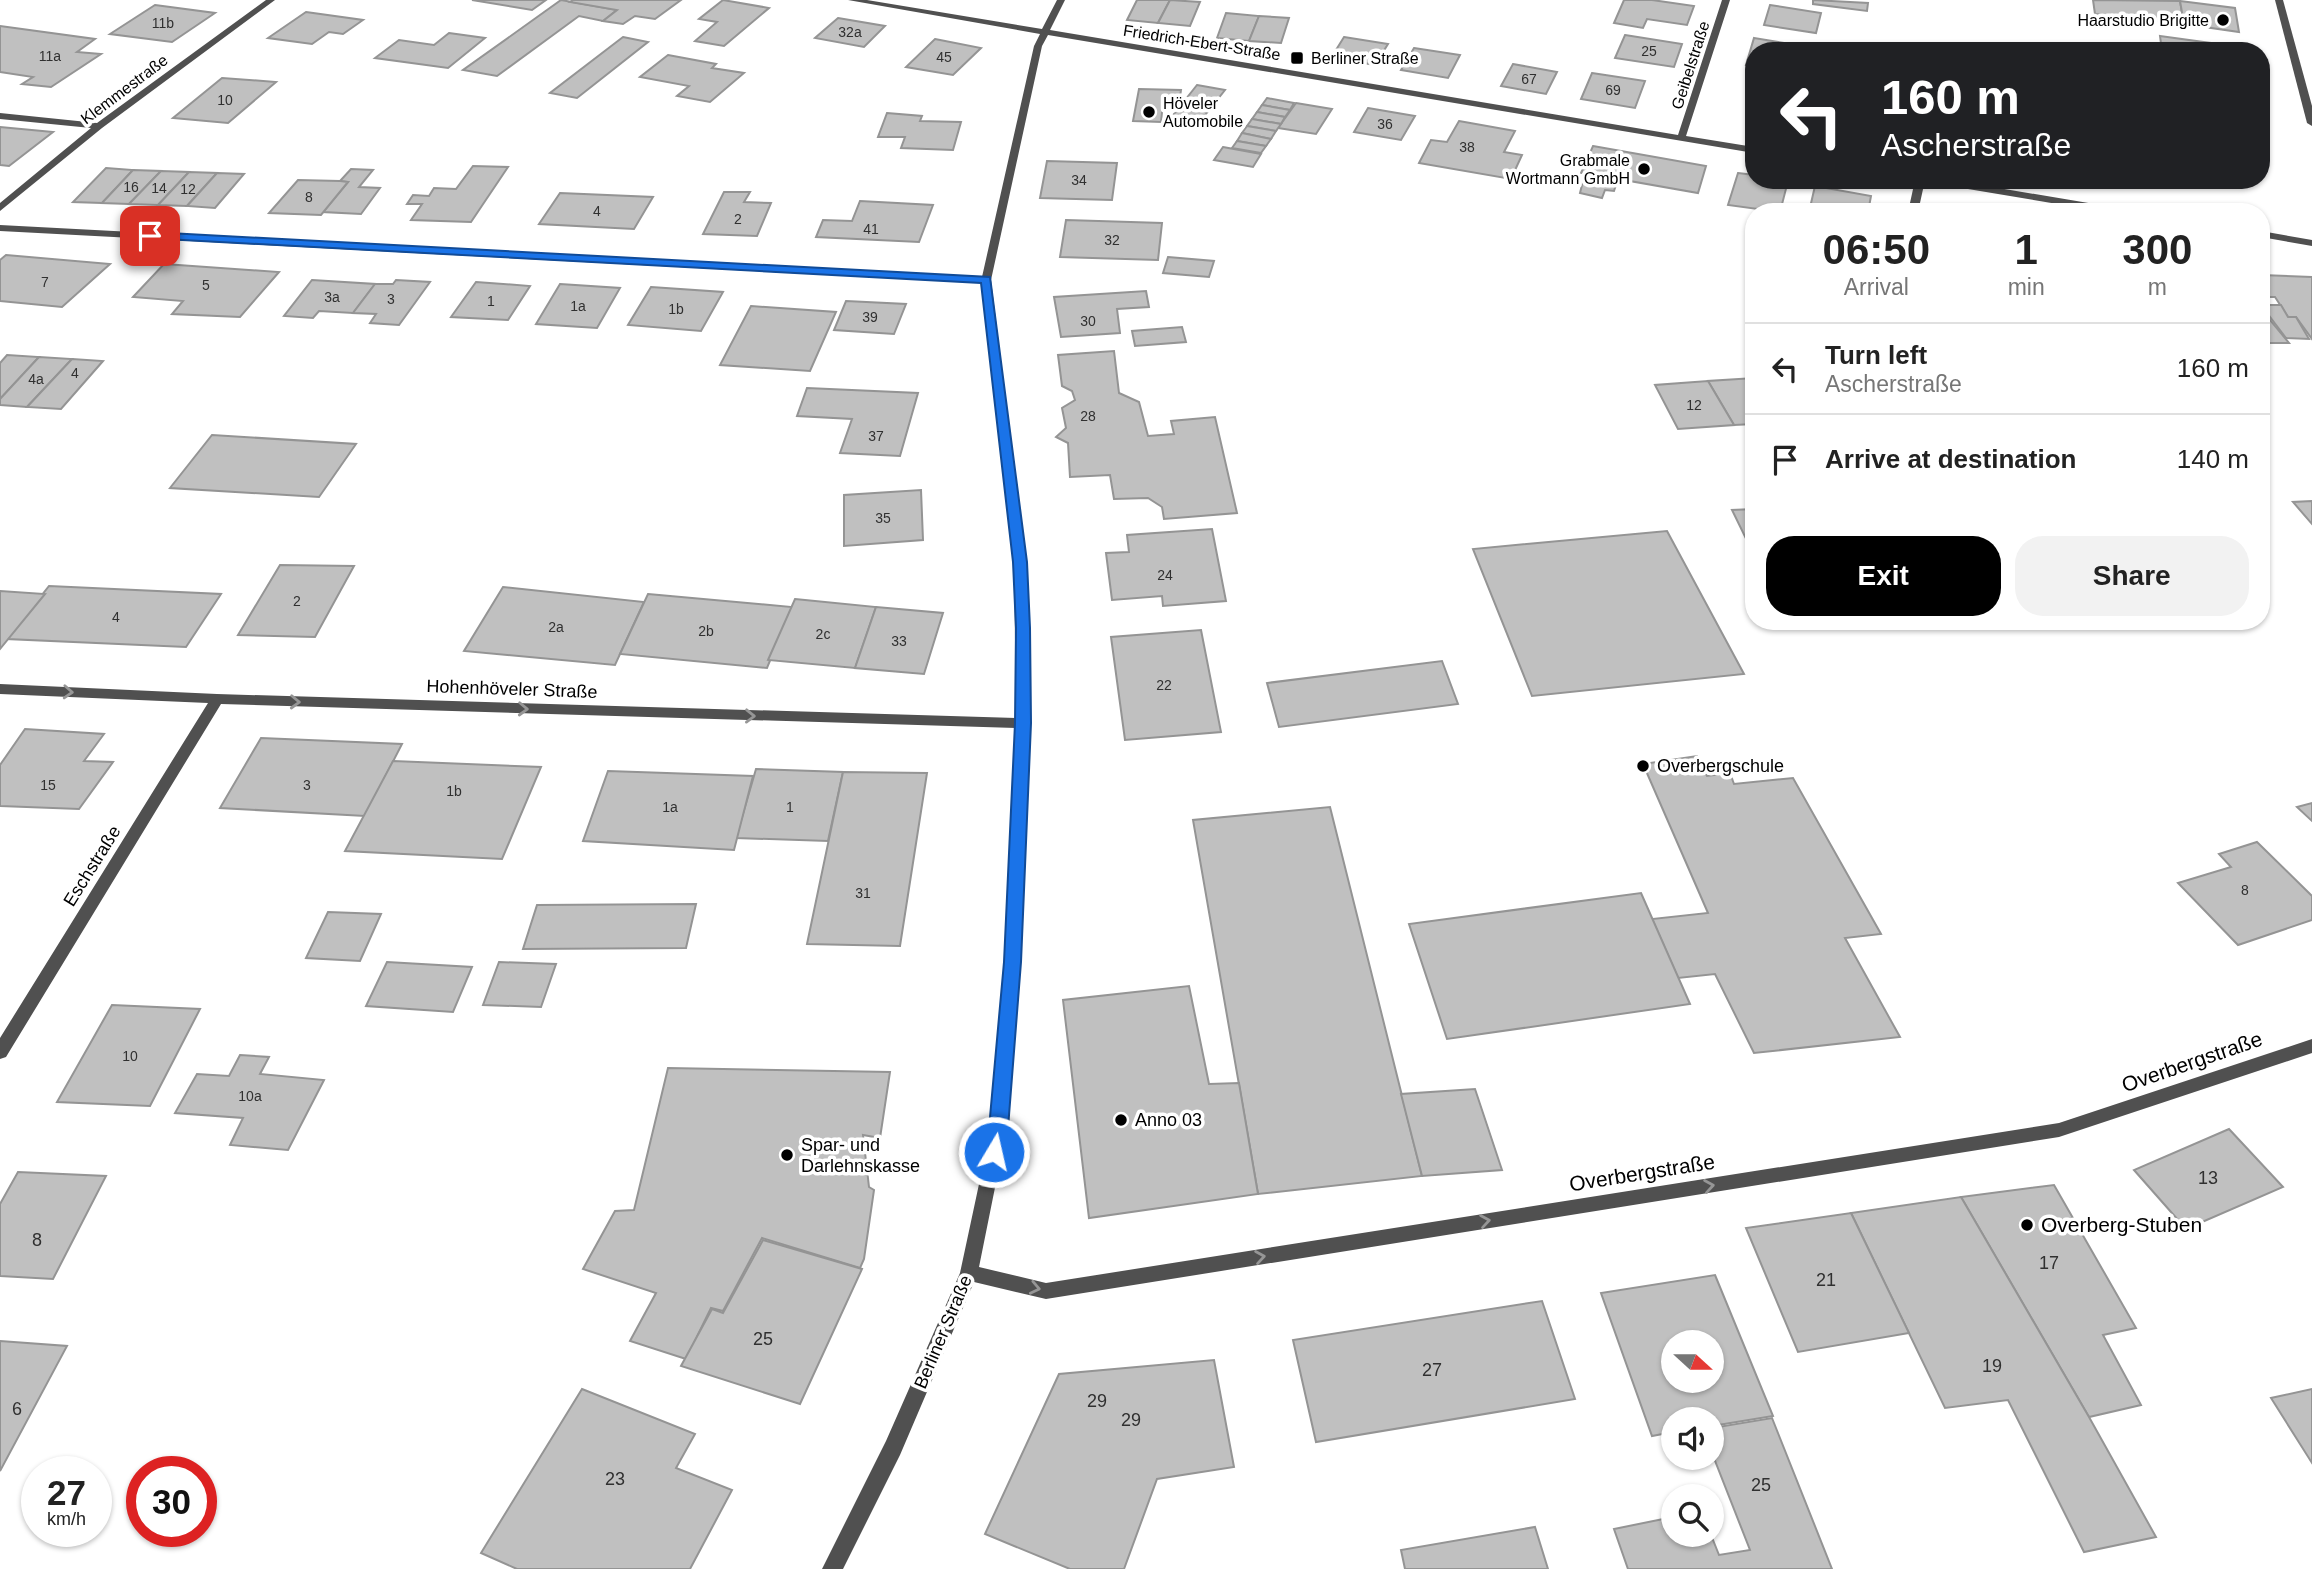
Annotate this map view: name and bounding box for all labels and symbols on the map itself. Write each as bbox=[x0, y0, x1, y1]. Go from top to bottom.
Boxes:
place label: Haarstudio Brigitte bbox=[2077, 12, 2209, 29]
marker: Haarstudio Brigitte bbox=[2215, 12, 2231, 28]
house number: 11b bbox=[152, 15, 174, 31]
street label: Geibelstraße bbox=[1668, 19, 1713, 111]
street label: Friedrich-Ebert-Straße bbox=[1122, 22, 1282, 63]
house number: 32a bbox=[838, 24, 862, 40]
house number: 25 bbox=[1641, 43, 1657, 59]
house number: 11a bbox=[39, 48, 61, 64]
house number: 45 bbox=[936, 49, 952, 65]
marker: Berliner Straße bbox=[1289, 50, 1305, 66]
place label: Berliner Straße bbox=[1311, 50, 1419, 67]
street label: Klemmestraße bbox=[78, 51, 171, 127]
house number: 67 bbox=[1521, 71, 1537, 87]
house number: 69 bbox=[1605, 82, 1621, 98]
house number: 10 bbox=[217, 92, 233, 108]
place label: Höveler Automobile bbox=[1163, 95, 1243, 130]
marker: Höveler Automobile bbox=[1141, 104, 1157, 120]
house number: 36 bbox=[1377, 116, 1393, 132]
house number: 38 bbox=[1459, 139, 1475, 155]
place label: Grabmale Wortmann GmbH bbox=[1506, 152, 1630, 187]
marker: Grabmale Wortmann GmbH bbox=[1636, 161, 1652, 177]
house number: 34 bbox=[1071, 172, 1087, 188]
house number: 16 bbox=[123, 179, 139, 195]
house number: 14 bbox=[151, 180, 167, 196]
house number: 12 bbox=[180, 181, 196, 197]
house number: 8 bbox=[305, 189, 313, 205]
house number: 4 bbox=[593, 203, 601, 219]
pin bbox=[120, 206, 180, 266]
house number: 2 bbox=[734, 211, 742, 227]
house number: 41 bbox=[863, 221, 879, 237]
house number: 32 bbox=[1104, 232, 1120, 248]
house number: 7 bbox=[41, 274, 49, 290]
house number: 5 bbox=[202, 277, 210, 293]
house number: 3a bbox=[324, 289, 340, 305]
house number: 3 bbox=[387, 291, 395, 307]
house number: 1 bbox=[487, 293, 495, 309]
house number: 1a bbox=[570, 298, 586, 314]
house number: 1b bbox=[668, 301, 684, 317]
house number: 39 bbox=[862, 309, 878, 325]
house number: 30 bbox=[1080, 313, 1096, 329]
house number: 4 bbox=[71, 365, 79, 381]
house number: 4a bbox=[28, 371, 44, 387]
house number: 12 bbox=[1686, 397, 1702, 413]
house number: 28 bbox=[1080, 408, 1096, 424]
house number: 37 bbox=[868, 428, 884, 444]
house number: 35 bbox=[875, 510, 891, 526]
house number: 24 bbox=[1157, 567, 1173, 583]
house number: 2 bbox=[293, 593, 301, 609]
house number: 4 bbox=[112, 609, 120, 625]
house number: 2a bbox=[548, 619, 564, 635]
house number: 2b bbox=[698, 623, 714, 639]
house number: 2c bbox=[816, 626, 830, 642]
house number: 33 bbox=[891, 633, 907, 649]
street label: Hohenhöveler Straße bbox=[426, 676, 598, 702]
house number: 22 bbox=[1156, 677, 1172, 693]
one-way arrow bbox=[63, 685, 74, 700]
one-way arrow bbox=[290, 694, 301, 709]
one-way arrow bbox=[518, 701, 529, 717]
one-way arrow bbox=[745, 708, 756, 723]
place label: Overbergschule bbox=[1657, 756, 1784, 776]
marker: Overbergschule bbox=[1635, 758, 1651, 774]
house number: 15 bbox=[40, 777, 56, 793]
house number: 3 bbox=[303, 777, 311, 793]
house number: 1b bbox=[446, 783, 462, 799]
house number: 1a bbox=[662, 799, 678, 815]
house number: 1 bbox=[786, 799, 794, 815]
street label: Eschstraße bbox=[59, 822, 125, 910]
house number: 8 bbox=[2241, 882, 2249, 898]
house number: 31 bbox=[855, 885, 871, 901]
street label: Overbergstraße bbox=[2119, 1027, 2265, 1096]
house number: 10 bbox=[122, 1048, 138, 1064]
house number: 10a bbox=[238, 1088, 262, 1104]
place label: Anno 03 bbox=[1135, 1110, 1202, 1130]
marker: Anno 03 bbox=[1113, 1112, 1129, 1128]
position arrow bbox=[957, 1115, 1031, 1189]
place label: Spar- und Darlehnskasse bbox=[801, 1135, 920, 1176]
marker: Spar- und Darlehnskasse bbox=[779, 1147, 795, 1163]
street label: Overbergstraße bbox=[1567, 1150, 1716, 1195]
house number: 13 bbox=[2198, 1168, 2218, 1188]
one-way arrow bbox=[1703, 1178, 1715, 1193]
place label: Overberg-Stuben bbox=[2041, 1213, 2202, 1236]
one-way arrow bbox=[1479, 1214, 1491, 1229]
marker: Overberg-Stuben bbox=[2019, 1217, 2035, 1233]
house number: 8 bbox=[32, 1230, 42, 1250]
one-way arrow bbox=[1254, 1250, 1266, 1265]
house number: 17 bbox=[2039, 1253, 2059, 1273]
house number: 21 bbox=[1816, 1270, 1836, 1290]
street label: Berliner Straße bbox=[910, 1272, 976, 1392]
one-way arrow bbox=[1029, 1280, 1041, 1295]
house number: 25 bbox=[753, 1329, 773, 1349]
north arrow bbox=[1661, 1330, 1724, 1393]
house number: 19 bbox=[1982, 1356, 2002, 1376]
house number: 27 bbox=[1422, 1360, 1442, 1380]
house number: 29 bbox=[1087, 1391, 1107, 1411]
house number: 6 bbox=[12, 1399, 22, 1419]
house number: 29 bbox=[1121, 1410, 1141, 1430]
speed limit sign: 30 bbox=[126, 1456, 217, 1547]
house number: 23 bbox=[605, 1469, 625, 1489]
house number: 25 bbox=[1751, 1475, 1771, 1495]

